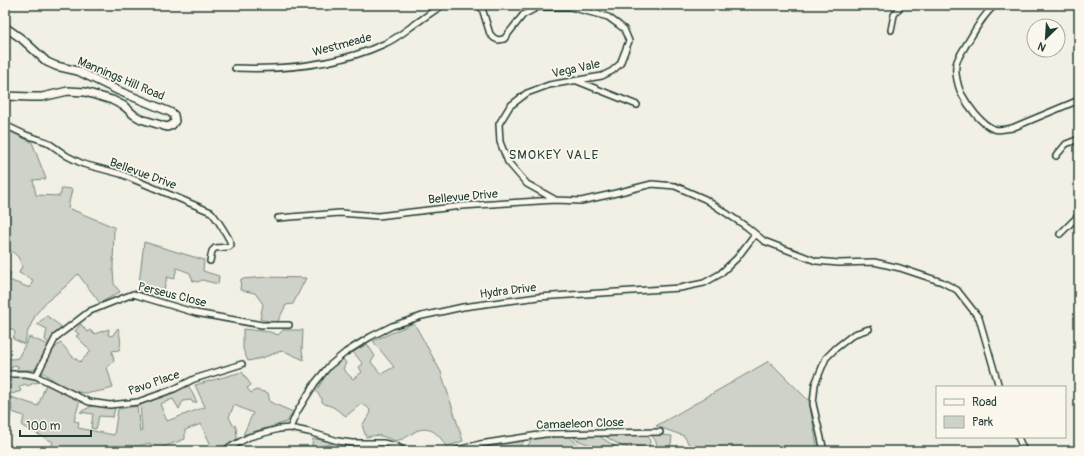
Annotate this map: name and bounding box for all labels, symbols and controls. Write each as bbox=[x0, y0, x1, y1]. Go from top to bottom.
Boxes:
north arrow bbox=[1026, 18, 1066, 58]
street label: Westmeade bbox=[311, 30, 373, 60]
text: N bbox=[1035, 39, 1048, 54]
street label: Mannings Hill Road bbox=[75, 54, 167, 104]
street label: Vega Vale bbox=[551, 57, 602, 81]
district label: SMOKEY VALE bbox=[509, 147, 599, 163]
street label: Bellevue Drive bbox=[108, 155, 178, 193]
street label: Bellevue Drive bbox=[428, 186, 499, 208]
street label: Perseus Close bbox=[136, 279, 208, 311]
street label: Hydra Drive bbox=[479, 280, 537, 302]
street label: Pavo Place bbox=[126, 367, 182, 399]
legend bbox=[936, 386, 1066, 438]
text: Road bbox=[972, 395, 997, 410]
scale bar bbox=[20, 412, 91, 438]
street label: Camaeleon Close bbox=[536, 415, 624, 433]
text: Park bbox=[972, 415, 993, 430]
text: 100 m bbox=[26, 419, 61, 434]

